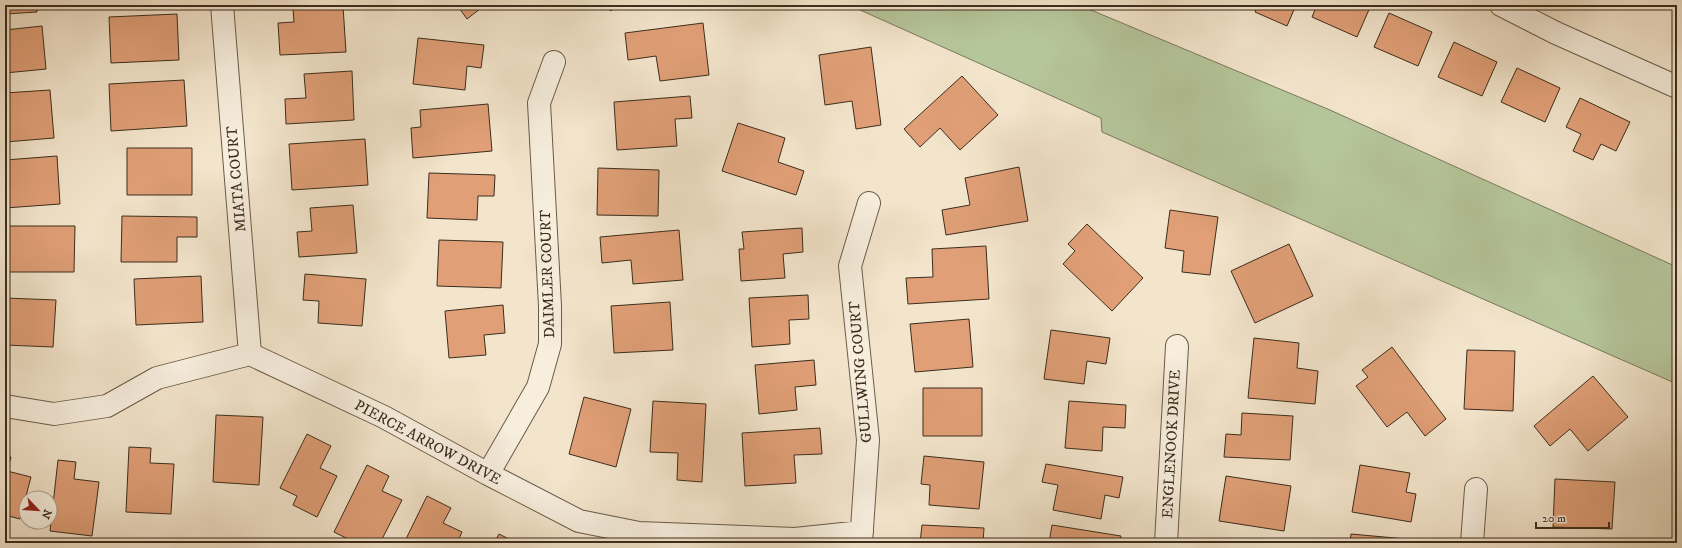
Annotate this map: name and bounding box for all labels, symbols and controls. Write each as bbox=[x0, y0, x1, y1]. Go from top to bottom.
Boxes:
street label: MIATA COURT bbox=[222, 125, 251, 233]
street label: DAIMLER COURT bbox=[536, 209, 559, 339]
street label: GULLWING COURT bbox=[845, 300, 876, 444]
street label: ENGLENOOK DRIVE bbox=[1158, 369, 1185, 519]
street label: PIERCE ARROW DRIVE bbox=[351, 396, 505, 489]
north arrow bbox=[18, 490, 58, 530]
scale bar bbox=[1536, 504, 1609, 530]
text: N bbox=[38, 507, 54, 521]
text: 20 m bbox=[1542, 511, 1566, 526]

